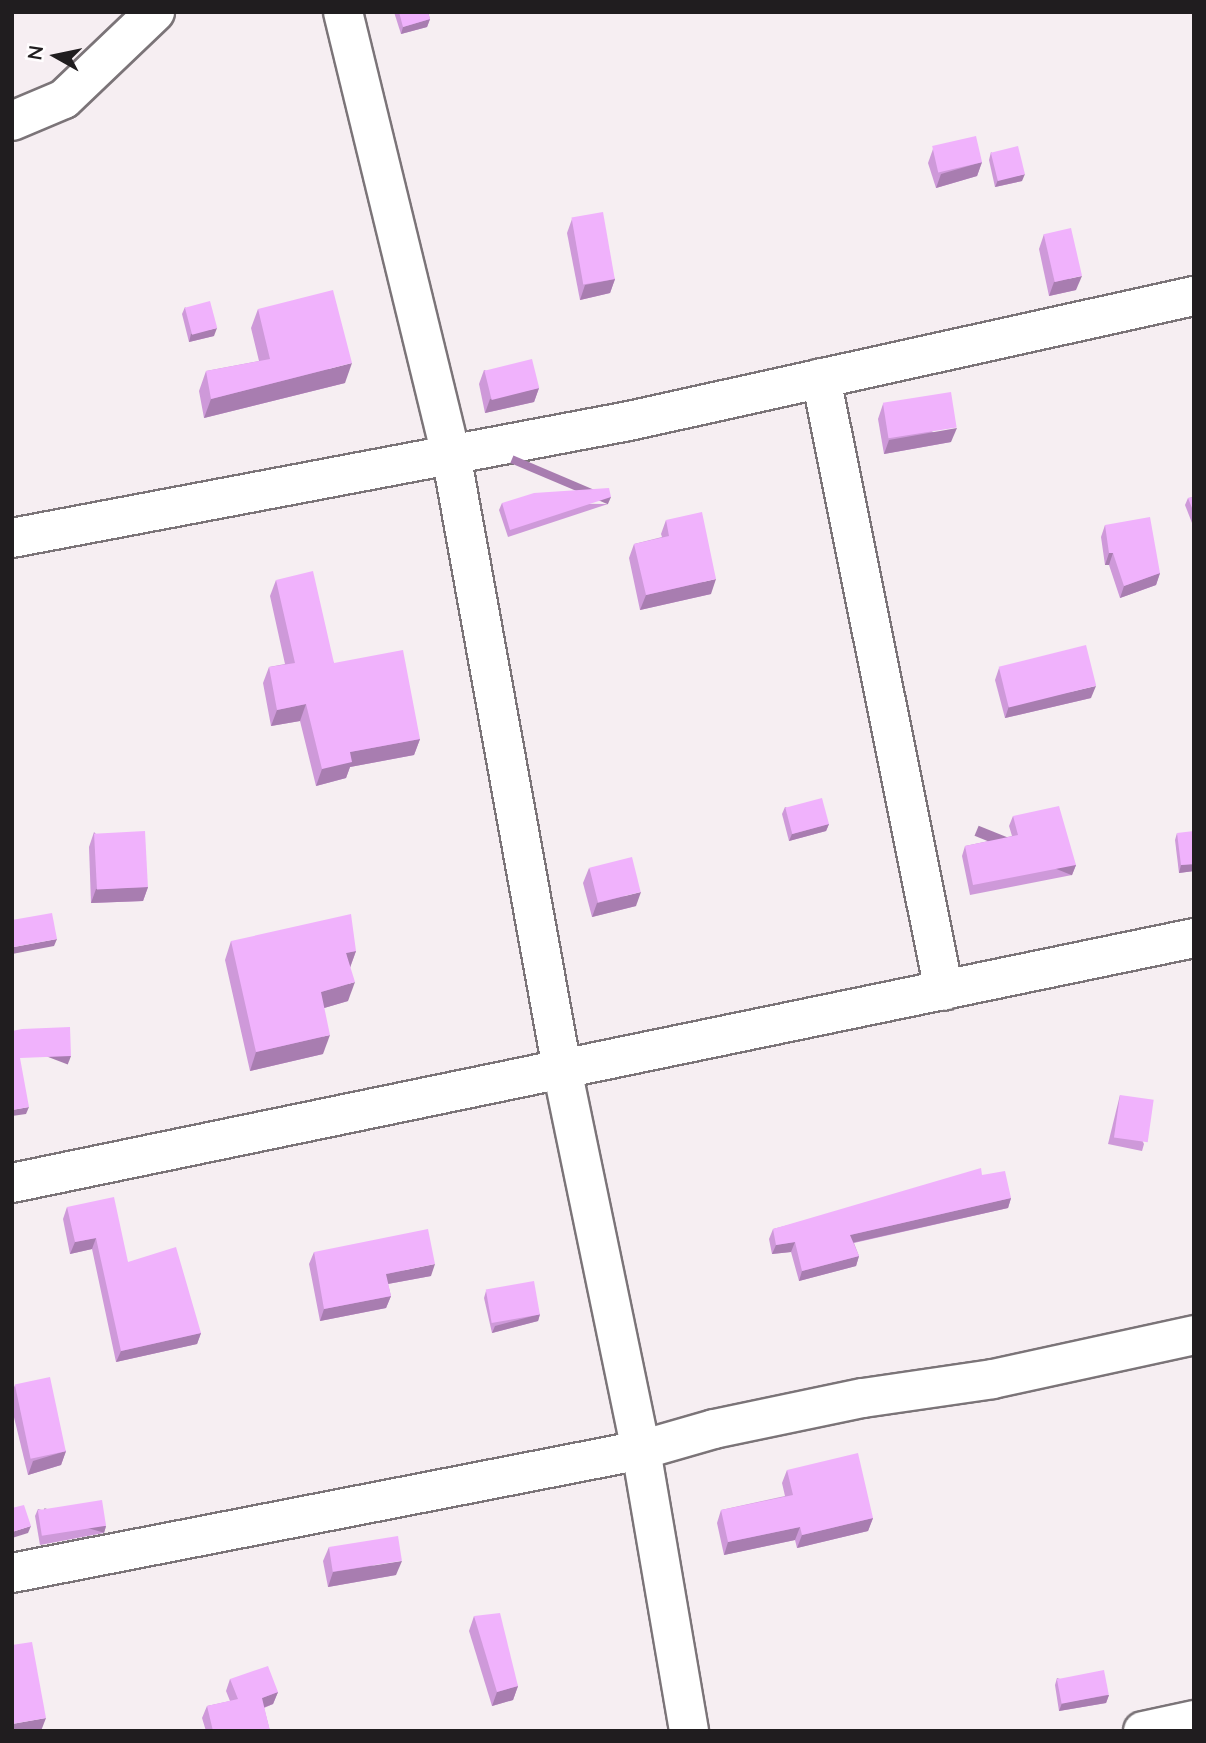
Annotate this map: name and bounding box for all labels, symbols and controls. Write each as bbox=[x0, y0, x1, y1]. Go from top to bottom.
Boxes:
north arrow bbox=[21, 21, 91, 91]
text: N bbox=[22, 44, 47, 62]

